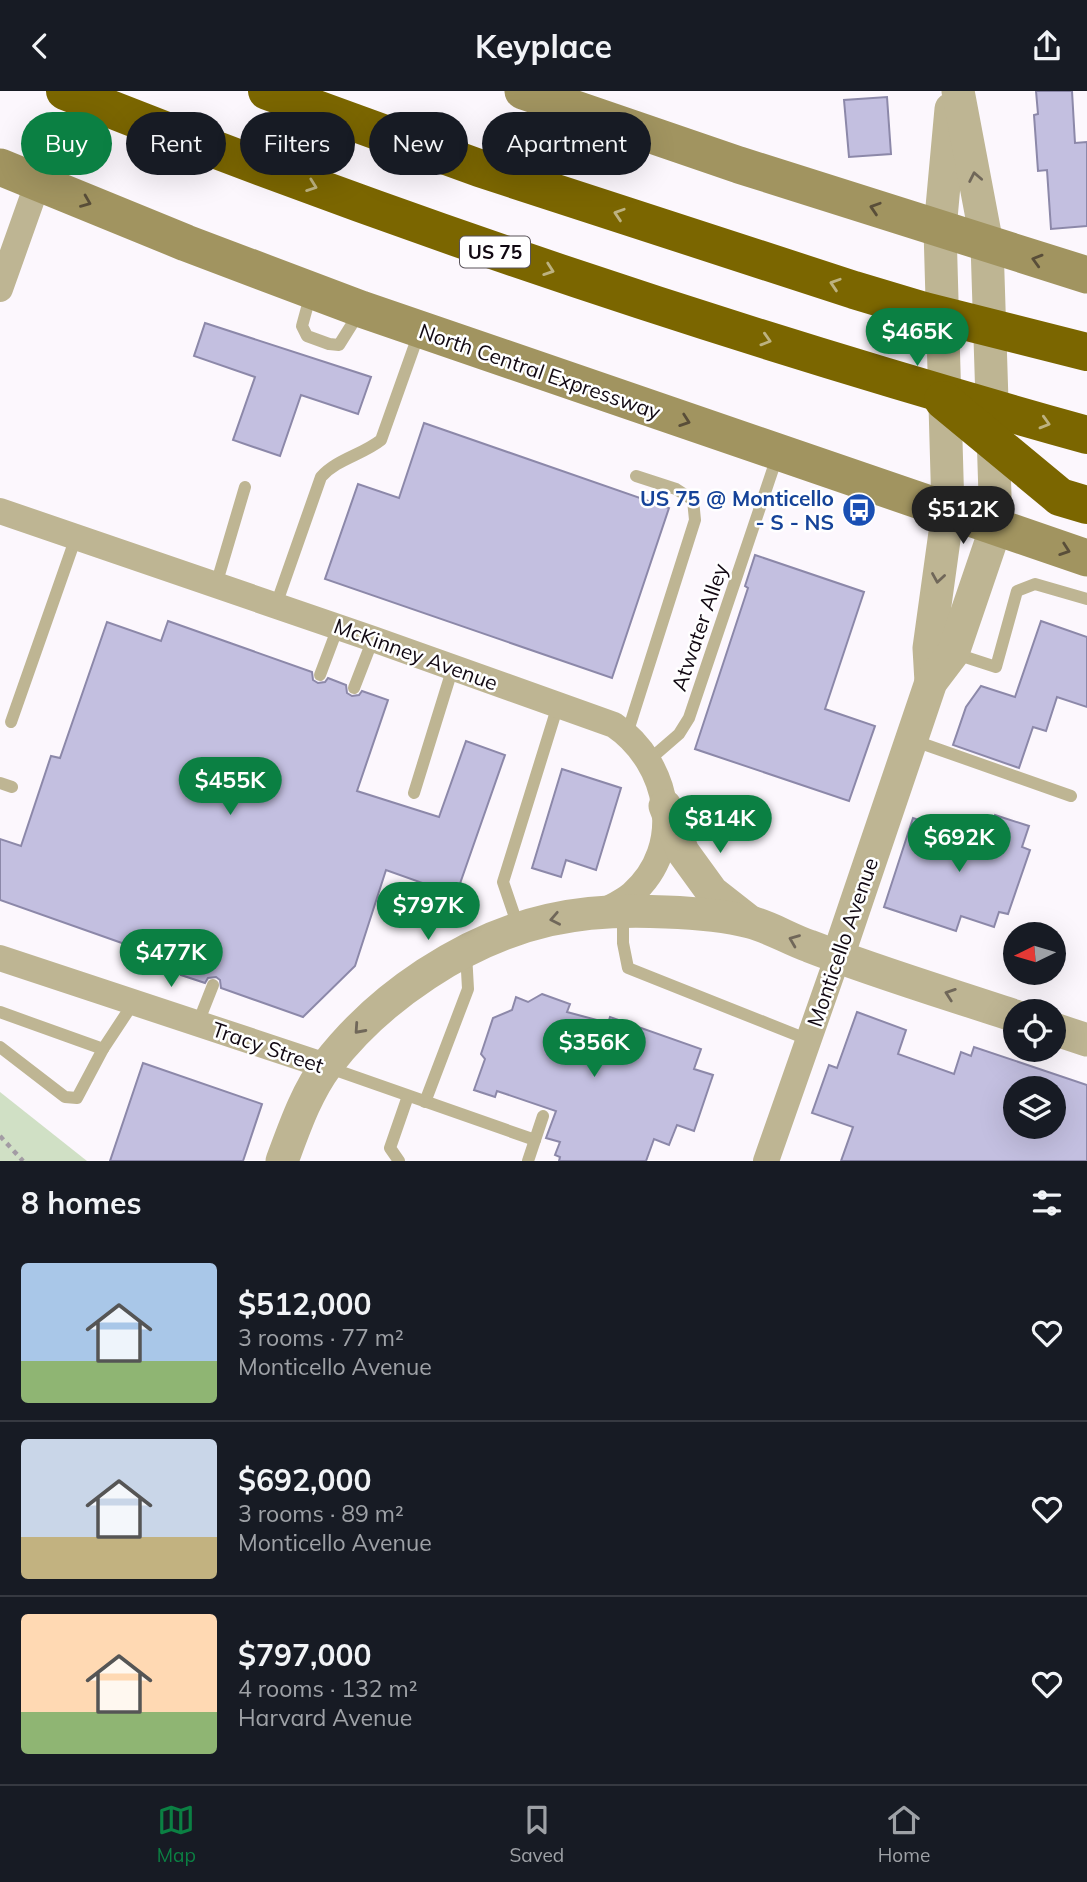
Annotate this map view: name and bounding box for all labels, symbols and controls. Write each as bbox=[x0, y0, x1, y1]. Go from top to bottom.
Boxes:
text: Keyplace bbox=[475, 26, 612, 66]
icon: back bbox=[21, 27, 59, 65]
icon: share bbox=[1028, 27, 1066, 65]
chip: Buy bbox=[21, 112, 112, 175]
chip: Rent bbox=[126, 112, 226, 175]
chip: Filters bbox=[240, 112, 355, 175]
chip: New bbox=[369, 112, 468, 175]
chip: Apartment bbox=[482, 112, 651, 175]
one-way arrow bbox=[968, 171, 983, 183]
one-way arrow bbox=[305, 178, 317, 192]
one-way arrow bbox=[79, 194, 91, 208]
one-way arrow bbox=[869, 202, 881, 217]
one-way arrow bbox=[613, 208, 626, 222]
road number: US 75 bbox=[460, 237, 530, 267]
one-way arrow bbox=[1031, 254, 1043, 268]
one-way arrow bbox=[543, 262, 555, 276]
one-way arrow bbox=[830, 278, 842, 292]
pin: $465K bbox=[868, 309, 966, 368]
text: $465K bbox=[882, 316, 952, 345]
street label: North Central Expressway bbox=[416, 317, 664, 425]
one-way arrow bbox=[759, 332, 771, 347]
one-way arrow bbox=[678, 413, 690, 427]
one-way arrow bbox=[1039, 415, 1051, 429]
place label: US 75 @ Monticello - S - NS bbox=[640, 485, 834, 535]
pin: $512K bbox=[914, 487, 1012, 546]
bus stop icon: US 75 @ Monticello - S - NS bbox=[840, 491, 878, 529]
text: $512K bbox=[928, 494, 998, 523]
one-way arrow bbox=[1058, 542, 1070, 557]
street label: Atwater Alley bbox=[665, 560, 733, 694]
one-way arrow bbox=[931, 573, 946, 584]
street label: McKinney Avenue bbox=[331, 612, 501, 696]
pin: $455K bbox=[181, 757, 279, 817]
text: $455K bbox=[195, 765, 265, 794]
pin: $814K bbox=[671, 795, 769, 855]
text: $814K bbox=[685, 803, 755, 832]
pin: $692K bbox=[910, 815, 1008, 874]
text: $692K bbox=[924, 822, 994, 851]
street label: Monticello Avenue bbox=[801, 854, 883, 1030]
pin: $797K bbox=[379, 883, 477, 942]
text: $797K bbox=[393, 890, 463, 919]
one-way arrow bbox=[549, 911, 561, 926]
north arrow bbox=[1003, 922, 1066, 985]
map controls bbox=[1003, 922, 1066, 1139]
pin: $477K bbox=[122, 929, 220, 989]
one-way arrow bbox=[788, 934, 801, 948]
text: $477K bbox=[136, 937, 206, 966]
one-way arrow bbox=[945, 988, 957, 1002]
button: locate bbox=[1003, 999, 1066, 1062]
street label: Tracy Street bbox=[209, 1016, 327, 1078]
pin: $356K bbox=[545, 1019, 643, 1079]
one-way arrow bbox=[355, 1020, 367, 1033]
text: $356K bbox=[559, 1027, 629, 1056]
button: layers bbox=[1003, 1076, 1066, 1139]
text: 8 homes bbox=[21, 1184, 142, 1222]
icon: filters bbox=[1028, 1184, 1066, 1222]
text: $512,000 bbox=[238, 1285, 371, 1323]
icon: home bbox=[77, 1291, 161, 1375]
icon: heart bbox=[1028, 1314, 1066, 1352]
text: 3 rooms · 77 m² bbox=[238, 1323, 404, 1352]
text: Monticello Avenue bbox=[238, 1352, 432, 1381]
text: $692,000 bbox=[238, 1461, 371, 1499]
icon: home bbox=[77, 1467, 161, 1551]
icon: heart bbox=[1028, 1490, 1066, 1528]
text: 3 rooms · 89 m² bbox=[238, 1499, 404, 1528]
text: Monticello Avenue bbox=[238, 1528, 432, 1557]
text: $797,000 bbox=[238, 1636, 371, 1674]
icon: home bbox=[77, 1642, 161, 1726]
icon: heart bbox=[1028, 1665, 1066, 1703]
text: 4 rooms · 132 m² bbox=[238, 1674, 418, 1703]
text: Harvard Avenue bbox=[238, 1703, 412, 1732]
tab: Map bbox=[157, 1801, 196, 1867]
tab: Saved bbox=[509, 1801, 564, 1867]
tab: Home bbox=[878, 1801, 930, 1867]

